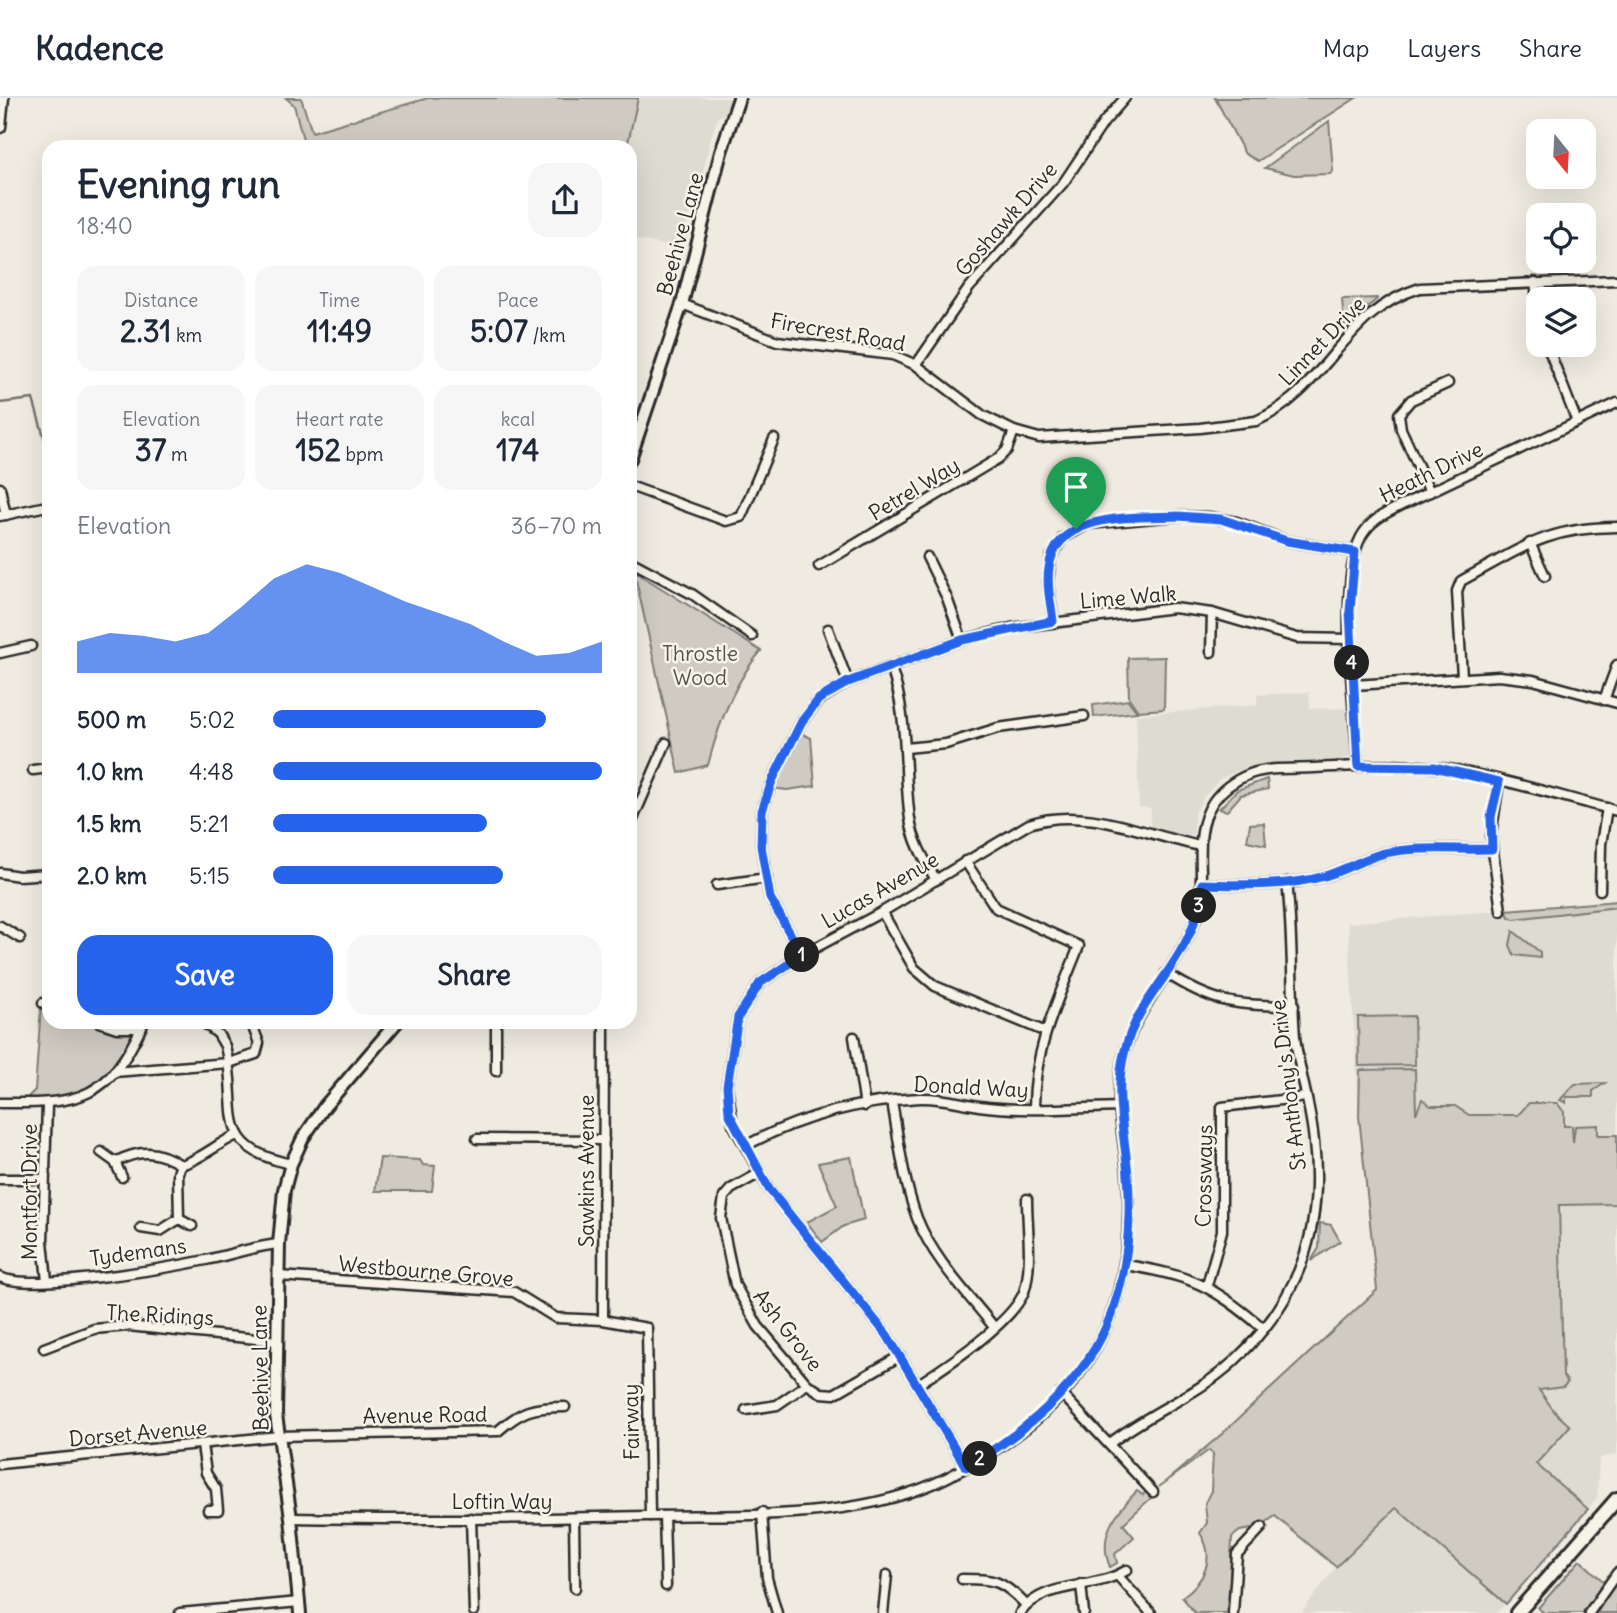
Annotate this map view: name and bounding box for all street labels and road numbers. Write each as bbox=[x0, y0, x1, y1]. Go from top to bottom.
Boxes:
street label: Goshawk Drive bbox=[949, 156, 1063, 282]
street label: Beehive Lane bbox=[651, 169, 709, 299]
street label: Linnet Drive bbox=[1273, 291, 1371, 391]
street label: Firecrest Road bbox=[768, 307, 908, 357]
street label: Heath Drive bbox=[1375, 435, 1487, 509]
street label: Petrel Way bbox=[864, 451, 964, 527]
street label: Lime Walk bbox=[1079, 579, 1177, 615]
street label: Lucas Avenue bbox=[817, 846, 943, 934]
street label: St Anthony's Drive bbox=[1264, 998, 1312, 1172]
street label: Donald Way bbox=[913, 1071, 1029, 1103]
street label: Sawkins Avenue bbox=[573, 1095, 600, 1247]
street label: Montfort Drive bbox=[16, 1124, 43, 1260]
street label: Crossways bbox=[1190, 1124, 1218, 1228]
street label: Tydemans bbox=[88, 1232, 188, 1272]
street label: Westbourne Grove bbox=[337, 1250, 515, 1292]
street label: Ash Grove bbox=[748, 1283, 828, 1377]
street label: The Ridings bbox=[105, 1299, 215, 1331]
street label: Beehive Lane bbox=[245, 1305, 275, 1431]
street label: Fairway bbox=[617, 1384, 645, 1460]
street label: Avenue Road bbox=[362, 1400, 488, 1430]
street label: Dorset Avenue bbox=[68, 1414, 208, 1452]
street label: Loftin Way bbox=[452, 1488, 552, 1515]

